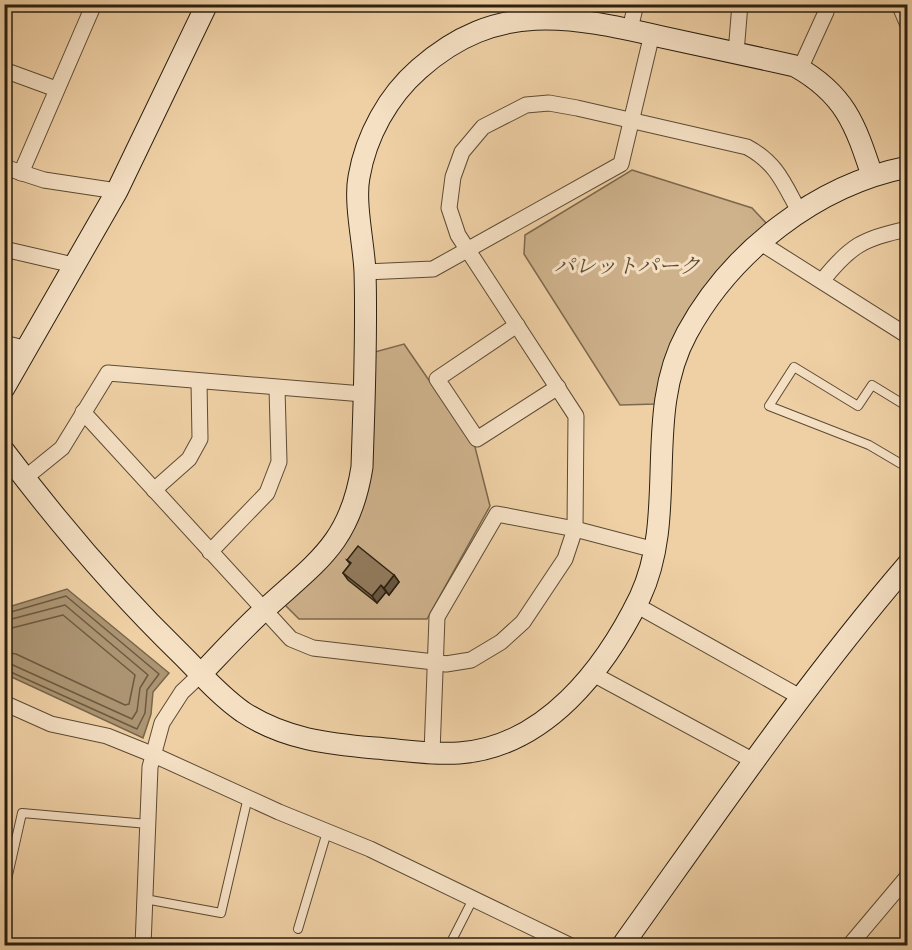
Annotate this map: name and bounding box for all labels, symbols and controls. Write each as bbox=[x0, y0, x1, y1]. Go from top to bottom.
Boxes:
park label: パレットパーク bbox=[554, 253, 700, 283]

